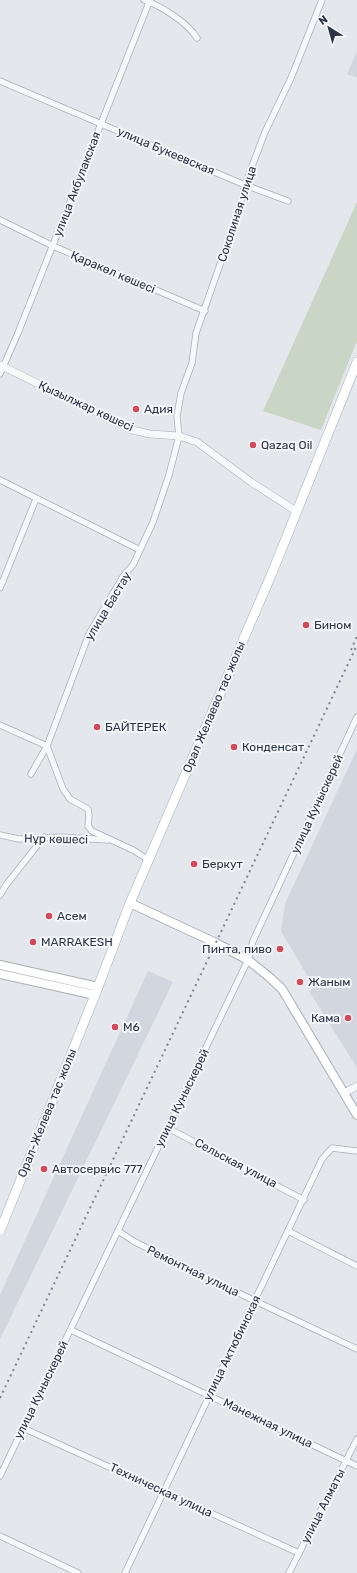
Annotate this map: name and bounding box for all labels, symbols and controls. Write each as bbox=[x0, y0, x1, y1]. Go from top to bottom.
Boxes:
north arrow bbox=[309, 8, 349, 48]
text: N bbox=[316, 13, 330, 28]
street label: улица Букеевская bbox=[115, 124, 217, 178]
street label: улица Акбулакская bbox=[51, 130, 103, 238]
street label: Соколиная улица bbox=[215, 164, 259, 264]
street label: Қаракөл көшесі bbox=[69, 248, 158, 296]
street label: Қызылжар көшесі bbox=[36, 378, 136, 434]
place label: Адия bbox=[144, 402, 173, 416]
marker: Адия bbox=[131, 404, 141, 414]
place label: Qazaq Oil bbox=[261, 438, 313, 452]
marker: Qazaq Oil bbox=[248, 440, 258, 450]
street label: улица Бастау bbox=[82, 569, 134, 643]
place label: Бином bbox=[314, 618, 351, 632]
marker: Бином bbox=[301, 620, 311, 630]
street label: Орал Желаево тас жолы bbox=[180, 639, 248, 775]
place label: БАЙТЕРЕК bbox=[105, 720, 167, 734]
marker: БАЙТЕРЕК bbox=[92, 722, 102, 732]
place label: Конденсат bbox=[242, 740, 304, 754]
marker: Конденсат bbox=[229, 742, 239, 752]
street label: улица Куныскерей bbox=[288, 752, 346, 856]
street label: Нұр көшесі bbox=[24, 831, 88, 847]
place label: Беркут bbox=[202, 857, 243, 871]
marker: Беркут bbox=[189, 859, 199, 869]
place label: Асем bbox=[57, 909, 87, 923]
marker: Асем bbox=[44, 911, 54, 921]
place label: MARRAKESH bbox=[41, 935, 113, 949]
marker: MARRAKESH bbox=[28, 937, 38, 947]
place label: Пинта, пиво bbox=[202, 942, 272, 956]
marker: Пинта, пиво bbox=[275, 944, 285, 954]
place label: Жаным bbox=[308, 975, 351, 989]
marker: Жаным bbox=[295, 977, 305, 987]
place label: Кама bbox=[311, 1011, 340, 1025]
marker: Кама bbox=[343, 1013, 353, 1023]
place label: М6 bbox=[123, 1020, 140, 1034]
marker: М6 bbox=[110, 1022, 120, 1032]
street label: Орал-Желева тас жолы bbox=[15, 1047, 79, 1179]
street label: улица Куныскерей bbox=[152, 1047, 212, 1149]
street label: Сельская улица bbox=[192, 1135, 280, 1191]
place label: Автосервис 777 bbox=[52, 1162, 142, 1176]
marker: Автосервис 777 bbox=[39, 1164, 49, 1174]
street label: Ремонтная улица bbox=[145, 1243, 241, 1299]
street label: улица Актюбинская bbox=[200, 1293, 264, 1403]
street label: улица Куныскерей bbox=[11, 1339, 71, 1441]
street label: Манежная улица bbox=[221, 1395, 315, 1451]
street label: Техническая улица bbox=[107, 1460, 215, 1520]
street label: улица Алматы bbox=[298, 1466, 348, 1546]

